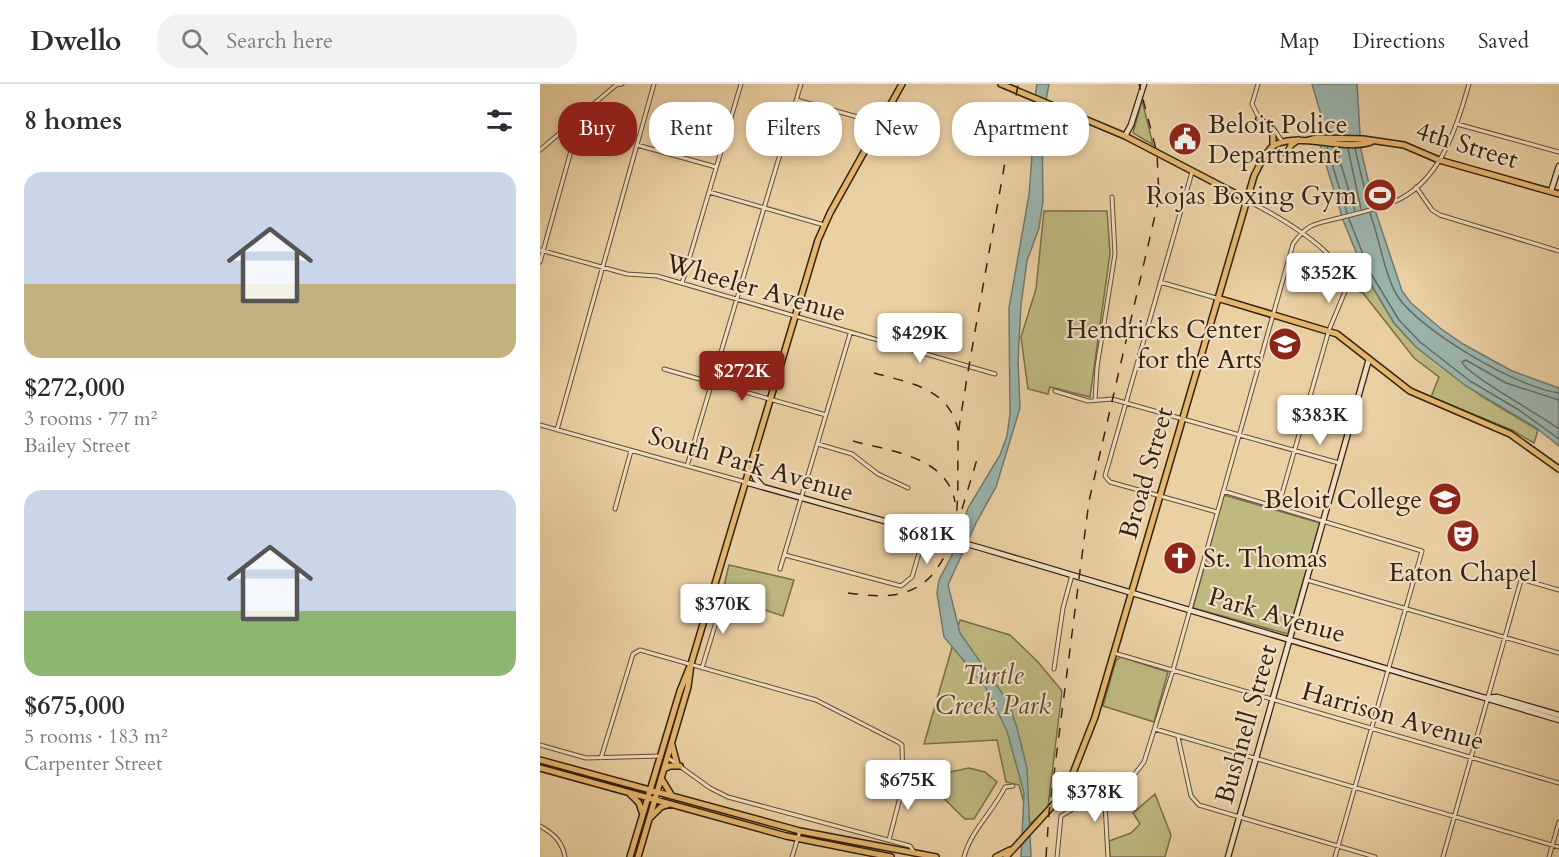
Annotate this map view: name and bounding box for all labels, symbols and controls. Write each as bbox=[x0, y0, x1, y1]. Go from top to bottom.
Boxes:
search box bbox=[157, 14, 577, 68]
text: Dwello bbox=[30, 22, 121, 60]
icon: search bbox=[178, 25, 211, 58]
text: Search here bbox=[226, 26, 333, 56]
text: Map bbox=[1279, 27, 1319, 56]
text: Directions bbox=[1352, 27, 1445, 56]
text: Saved bbox=[1478, 27, 1529, 56]
chip: Buy bbox=[558, 102, 637, 156]
chip: Rent bbox=[649, 102, 734, 156]
chip: Filters bbox=[746, 102, 842, 156]
chip: New bbox=[854, 102, 940, 156]
chip: Apartment bbox=[952, 102, 1089, 156]
text: 8 homes bbox=[24, 103, 122, 138]
icon: filters bbox=[483, 104, 516, 137]
place label: Beloit Police Department bbox=[1208, 107, 1348, 172]
street label: 4th Street bbox=[1412, 113, 1522, 177]
public building icon: Beloit Police Department bbox=[1167, 121, 1203, 157]
sports icon: Rojas Boxing Gym bbox=[1362, 177, 1398, 213]
place label: Rojas Boxing Gym bbox=[1146, 178, 1357, 213]
icon: home bbox=[216, 211, 324, 319]
street label: Wheeler Avenue bbox=[661, 245, 850, 330]
pin: $352K bbox=[1287, 253, 1371, 304]
text: $352K bbox=[1300, 259, 1358, 286]
place label: Hendricks Center for the Arts bbox=[1066, 312, 1263, 377]
pin: $429K bbox=[878, 313, 962, 364]
text: $429K bbox=[891, 319, 949, 346]
school or university icon: Hendricks Center for the Arts bbox=[1267, 326, 1303, 362]
pin: $272K bbox=[700, 351, 784, 402]
text: $272K bbox=[713, 357, 771, 384]
text: $272,000 bbox=[24, 370, 125, 405]
pin: $383K bbox=[1278, 395, 1362, 446]
text: $383K bbox=[1291, 401, 1349, 428]
street label: Broad Street bbox=[1110, 403, 1182, 543]
text: 3 rooms · 77 m² bbox=[24, 405, 157, 432]
street label: South Park Avenue bbox=[644, 418, 858, 510]
text: Bailey Street bbox=[24, 432, 130, 459]
school or university icon: Beloit College bbox=[1427, 481, 1463, 517]
place label: Beloit College bbox=[1264, 482, 1422, 517]
pin: $681K bbox=[885, 514, 969, 565]
theatre icon: Eaton Chapel bbox=[1445, 518, 1481, 554]
text: $681K bbox=[898, 520, 956, 547]
icon: home bbox=[216, 529, 324, 637]
church icon: St. Thomas bbox=[1162, 540, 1198, 576]
place label: St. Thomas bbox=[1203, 541, 1327, 576]
place label: Eaton Chapel bbox=[1389, 555, 1538, 590]
street label: Park Avenue bbox=[1204, 579, 1350, 651]
pin: $370K bbox=[681, 584, 765, 635]
text: $370K bbox=[694, 590, 752, 617]
street label: Bushnell Street bbox=[1207, 640, 1285, 808]
park label: Turtle Creek Park bbox=[935, 658, 1051, 723]
street label: Harrison Avenue bbox=[1298, 673, 1488, 759]
text: $675,000 bbox=[24, 688, 125, 723]
text: 5 rooms · 183 m² bbox=[24, 723, 168, 750]
text: Carpenter Street bbox=[24, 750, 163, 777]
pin: $675K bbox=[866, 760, 950, 811]
text: $675K bbox=[879, 766, 937, 793]
pin: $378K bbox=[1053, 772, 1137, 823]
text: $378K bbox=[1066, 778, 1124, 805]

